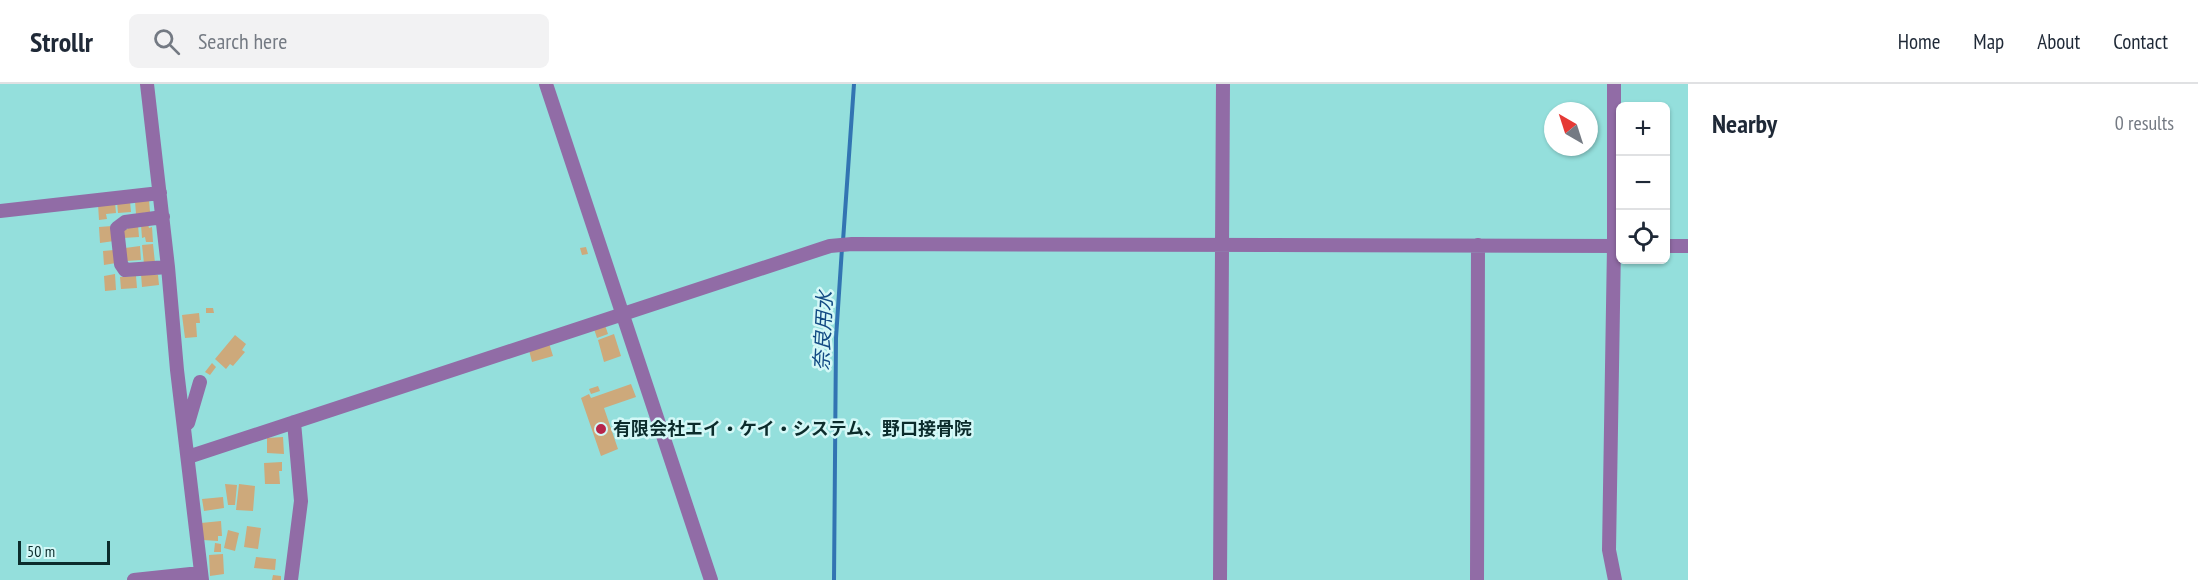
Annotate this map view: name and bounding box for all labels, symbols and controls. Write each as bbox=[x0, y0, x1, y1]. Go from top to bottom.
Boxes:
search box bbox=[129, 14, 549, 68]
text: Strollr bbox=[30, 23, 93, 60]
icon: search bbox=[150, 25, 183, 58]
text: Search here bbox=[198, 27, 287, 55]
text: Home bbox=[1898, 28, 1940, 55]
text: Map bbox=[1973, 28, 2004, 55]
text: About bbox=[2037, 28, 2080, 55]
text: Contact bbox=[2113, 28, 2168, 55]
north arrow bbox=[1544, 102, 1598, 156]
map controls bbox=[1616, 102, 1670, 264]
button: + bbox=[1616, 102, 1670, 156]
text: Nearby bbox=[1712, 107, 1777, 140]
text: 0 results bbox=[2115, 110, 2174, 136]
button: − bbox=[1616, 156, 1670, 210]
button: locate bbox=[1616, 210, 1670, 264]
water label: 奈良用水 bbox=[808, 288, 838, 372]
place label: 有限会社エイ・ケイ・システム、野口接骨院 bbox=[613, 417, 972, 440]
marker: 有限会社エイ・ケイ・システム、野口接骨院 bbox=[594, 422, 608, 436]
scale bar bbox=[18, 538, 110, 566]
text: 50 m bbox=[27, 541, 55, 561]

